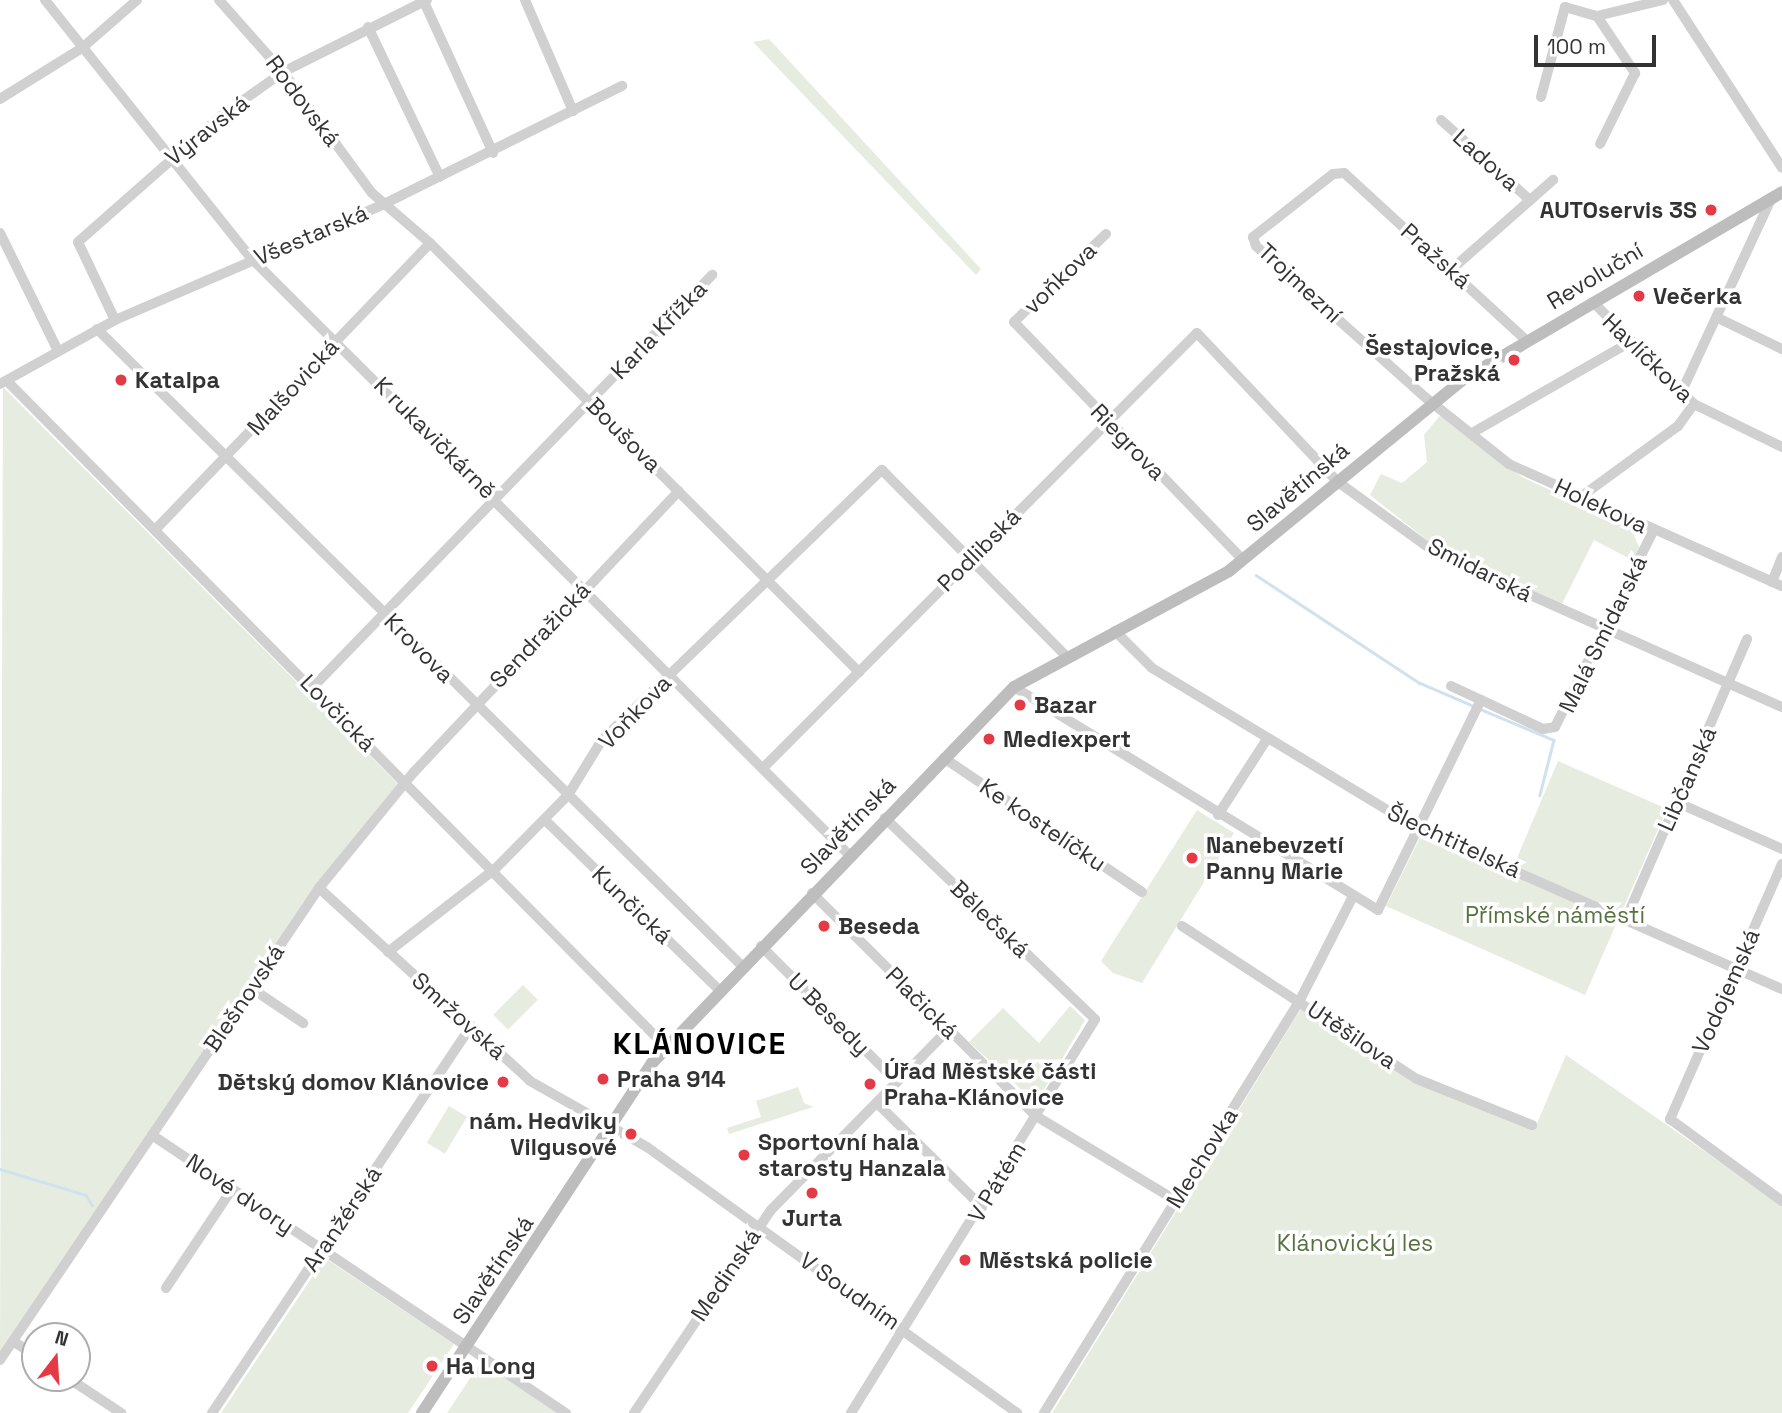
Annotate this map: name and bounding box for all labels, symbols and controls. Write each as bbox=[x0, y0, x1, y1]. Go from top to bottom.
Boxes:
scale bar bbox=[1537, 21, 1660, 65]
text: 100 m bbox=[1547, 33, 1606, 60]
street label: Rodovská bbox=[260, 50, 346, 152]
street label: Výravská bbox=[160, 89, 254, 171]
street label: Ladova bbox=[1447, 123, 1525, 197]
place label: AUTOservis 3S bbox=[1540, 196, 1697, 224]
street label: Všestarská bbox=[250, 199, 372, 271]
marker: AUTOservis 3S bbox=[1703, 202, 1719, 218]
street label: Pražská bbox=[1395, 217, 1477, 295]
street label: voňkova bbox=[1018, 236, 1102, 320]
street label: Trojmezní bbox=[1252, 237, 1348, 329]
street label: Revoluční bbox=[1542, 237, 1648, 315]
street label: Karla Křížka bbox=[605, 275, 713, 385]
place label: Večerka bbox=[1653, 282, 1742, 310]
marker: Večerka bbox=[1631, 288, 1647, 304]
street label: Havlíčkova bbox=[1597, 308, 1699, 408]
street label: Malšovická bbox=[241, 333, 345, 441]
place label: Šestajovice, Pražská bbox=[1365, 333, 1500, 387]
marker: Šestajovice, Pražská bbox=[1506, 352, 1522, 368]
place label: Katalpa bbox=[135, 366, 220, 394]
street label: K rukavičkárně bbox=[368, 371, 502, 505]
marker: Katalpa bbox=[113, 372, 129, 388]
street label: Boušova bbox=[581, 392, 667, 478]
street label: Riegrova bbox=[1085, 398, 1171, 486]
street label: Slavětínská bbox=[1241, 436, 1355, 538]
street label: Holekova bbox=[1550, 473, 1652, 539]
street label: Podlibská bbox=[932, 503, 1026, 597]
street label: Smidarská bbox=[1423, 532, 1537, 608]
street label: Malá Smidarská bbox=[1553, 551, 1653, 717]
street label: Sendražická bbox=[484, 576, 596, 694]
street label: Krovova bbox=[378, 607, 460, 689]
street label: Lovčická bbox=[295, 669, 381, 757]
street label: Voňkova bbox=[593, 669, 677, 755]
place label: Bazar bbox=[1034, 691, 1097, 719]
marker: Bazar bbox=[1012, 697, 1028, 713]
street label: Libčanská bbox=[1652, 722, 1722, 836]
place label: Mediexpert bbox=[1003, 725, 1131, 753]
marker: Mediexpert bbox=[981, 731, 997, 747]
street label: Slavětínská bbox=[795, 771, 901, 881]
street label: Ke kostelíčku bbox=[975, 773, 1111, 877]
street label: Šlechtitelská bbox=[1383, 798, 1525, 884]
place label: Nanebevzetí Panny Marie bbox=[1206, 831, 1344, 885]
marker: Nanebevzetí Panny Marie bbox=[1184, 850, 1200, 866]
street label: Kunčická bbox=[586, 860, 678, 950]
street label: Bělečská bbox=[945, 875, 1035, 963]
park label: Přímské náměstí bbox=[1465, 901, 1645, 929]
place label: Beseda bbox=[838, 912, 920, 940]
marker: Beseda bbox=[816, 918, 832, 934]
street label: Vodojemská bbox=[1686, 925, 1766, 1057]
street label: Blešnovská bbox=[198, 939, 290, 1057]
street label: Plačická bbox=[880, 961, 964, 1045]
street label: Smržovská bbox=[406, 966, 512, 1066]
street label: U Besedy bbox=[782, 967, 876, 1061]
street label: Utěšilova bbox=[1302, 995, 1402, 1075]
district label: KLÁNOVICE bbox=[614, 1026, 786, 1062]
place label: Úřad Městské části Praha-Klánovice bbox=[884, 1057, 1096, 1111]
place label: Praha 914 bbox=[617, 1065, 726, 1093]
place label: Dětský domov Klánovice bbox=[217, 1068, 489, 1096]
marker: Praha 914 bbox=[595, 1071, 611, 1087]
marker: Dětský domov Klánovice bbox=[495, 1074, 511, 1090]
marker: Úřad Městské části Praha-Klánovice bbox=[862, 1076, 878, 1092]
street label: Mechovka bbox=[1160, 1103, 1244, 1213]
place label: nám. Hedviky Vilgusové bbox=[468, 1107, 617, 1161]
marker: nám. Hedviky Vilgusové bbox=[623, 1126, 639, 1142]
place label: Sportovní hala starosty Hanzala bbox=[758, 1128, 946, 1182]
street label: V Pátém bbox=[962, 1136, 1032, 1228]
marker: Sportovní hala starosty Hanzala bbox=[736, 1147, 752, 1163]
street label: Nové dvory bbox=[181, 1148, 299, 1240]
street label: Aranžérská bbox=[297, 1161, 387, 1277]
marker: Jurta bbox=[804, 1185, 820, 1201]
place label: Jurta bbox=[782, 1204, 842, 1232]
street label: Slavětínská bbox=[447, 1210, 539, 1330]
street label: Medinská bbox=[685, 1224, 767, 1326]
park label: Klánovický les bbox=[1277, 1229, 1433, 1257]
street label: V Soudním bbox=[794, 1246, 906, 1336]
place label: Městská policie bbox=[979, 1246, 1153, 1274]
marker: Městská policie bbox=[957, 1252, 973, 1268]
north arrow bbox=[21, 1322, 91, 1392]
text: N bbox=[52, 1325, 71, 1352]
place label: Ha Long bbox=[446, 1352, 536, 1380]
marker: Ha Long bbox=[424, 1358, 440, 1374]

